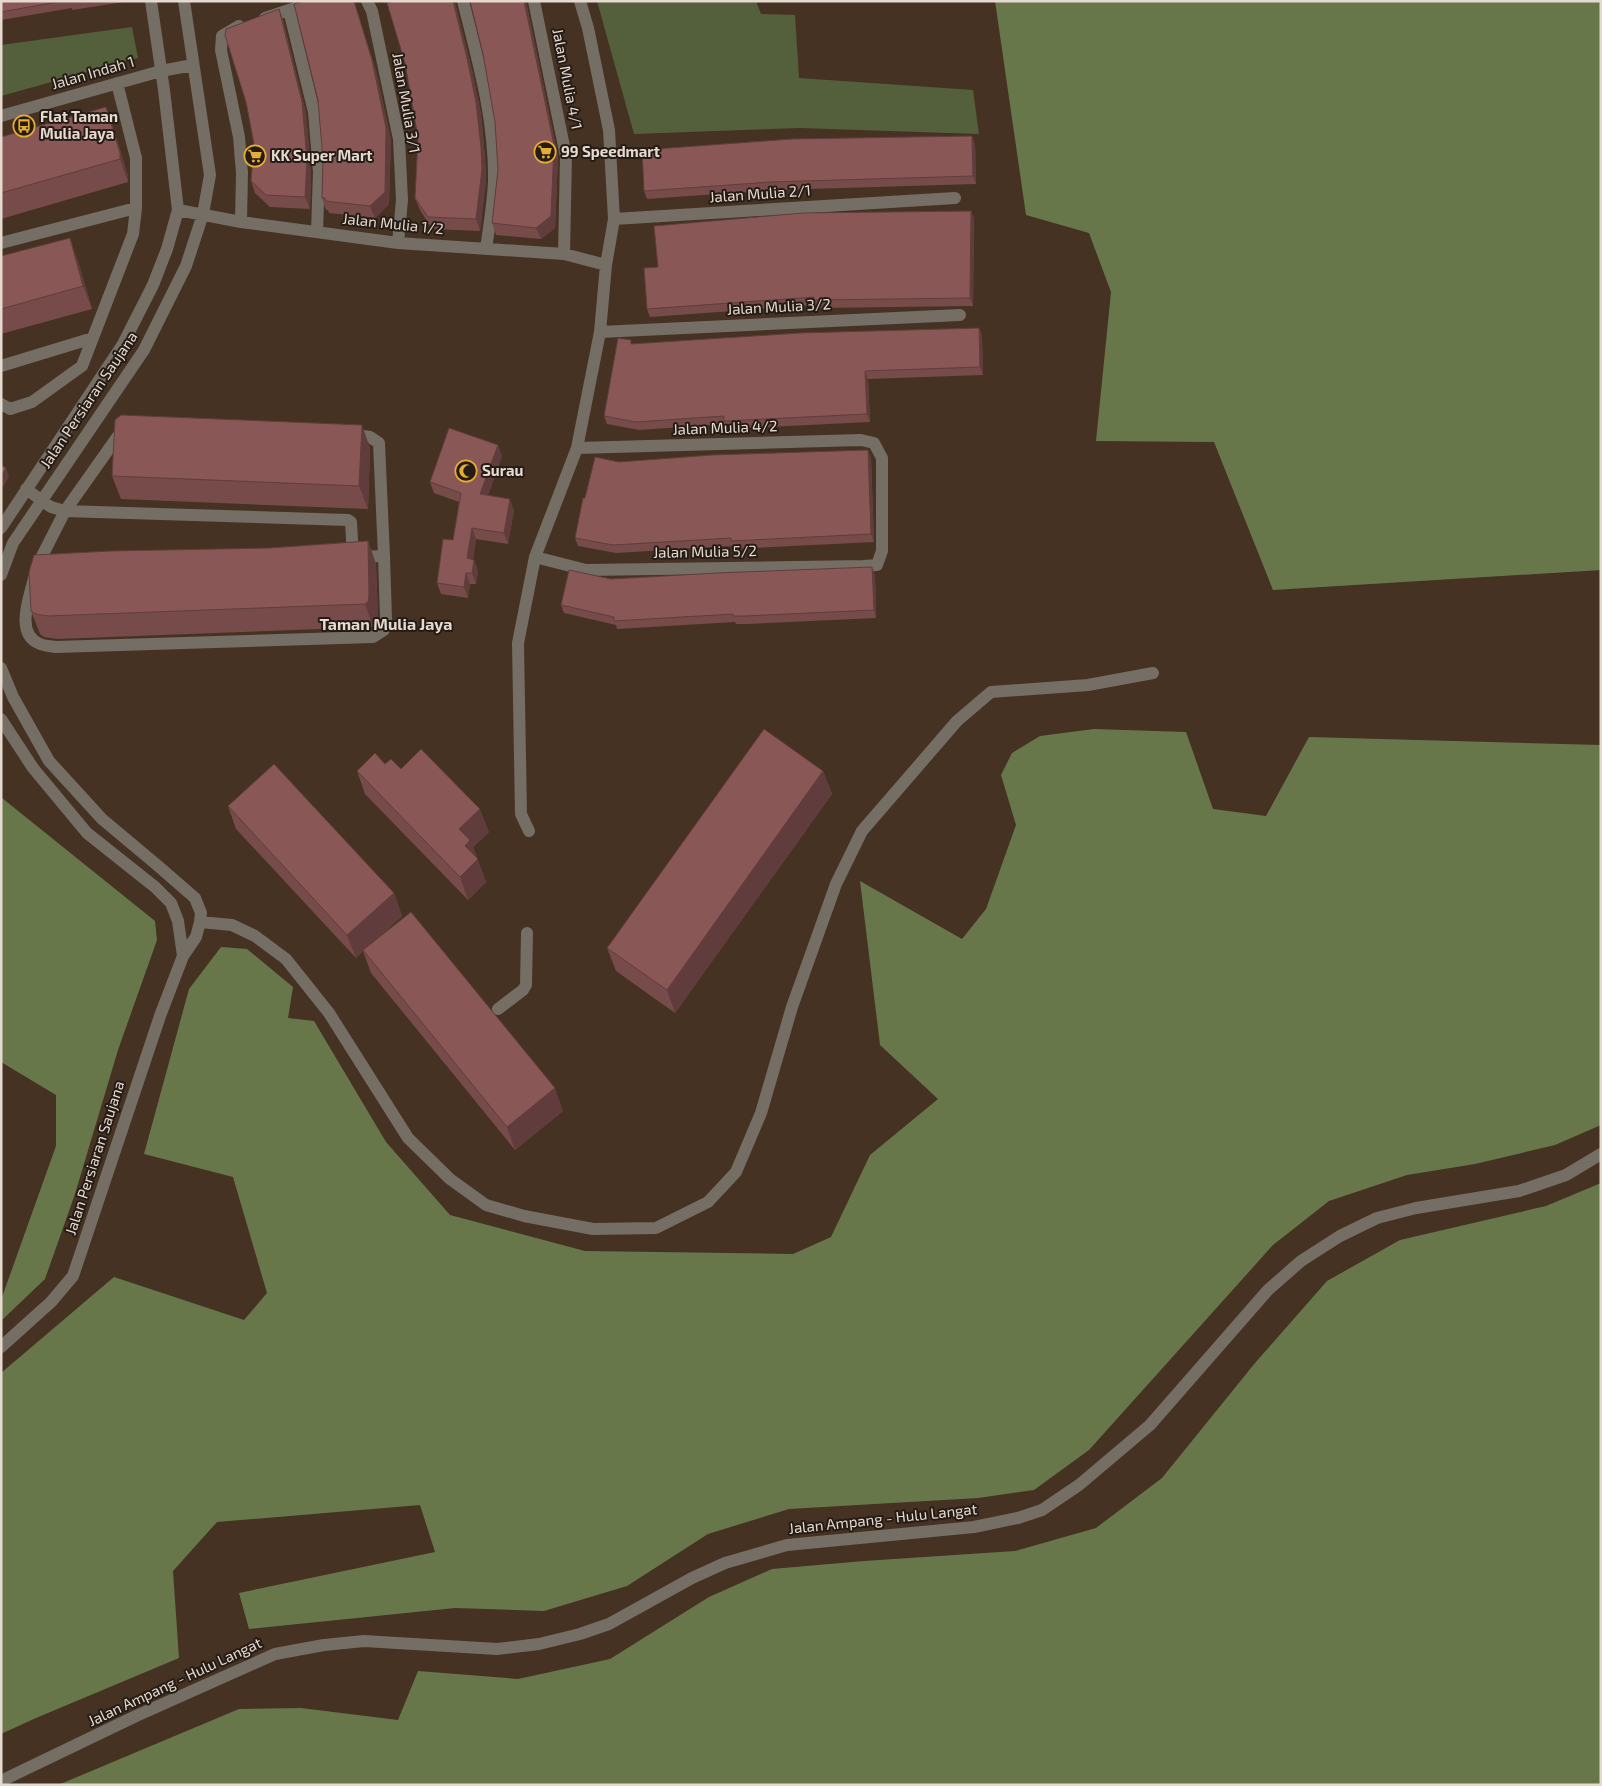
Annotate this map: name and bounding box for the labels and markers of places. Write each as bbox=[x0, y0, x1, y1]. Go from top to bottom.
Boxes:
place label: Flat Taman Mulia Jaya bbox=[40, 107, 118, 143]
bus stop icon: Flat Taman Mulia Jaya bbox=[12, 114, 36, 138]
supermarket icon: 99 Speedmart bbox=[533, 140, 557, 164]
place label: 99 Speedmart bbox=[561, 142, 660, 160]
supermarket icon: KK Super Mart bbox=[243, 144, 267, 168]
place label: KK Super Mart bbox=[271, 146, 372, 164]
mosque icon: Surau bbox=[454, 459, 478, 483]
place label: Surau bbox=[482, 461, 524, 479]

